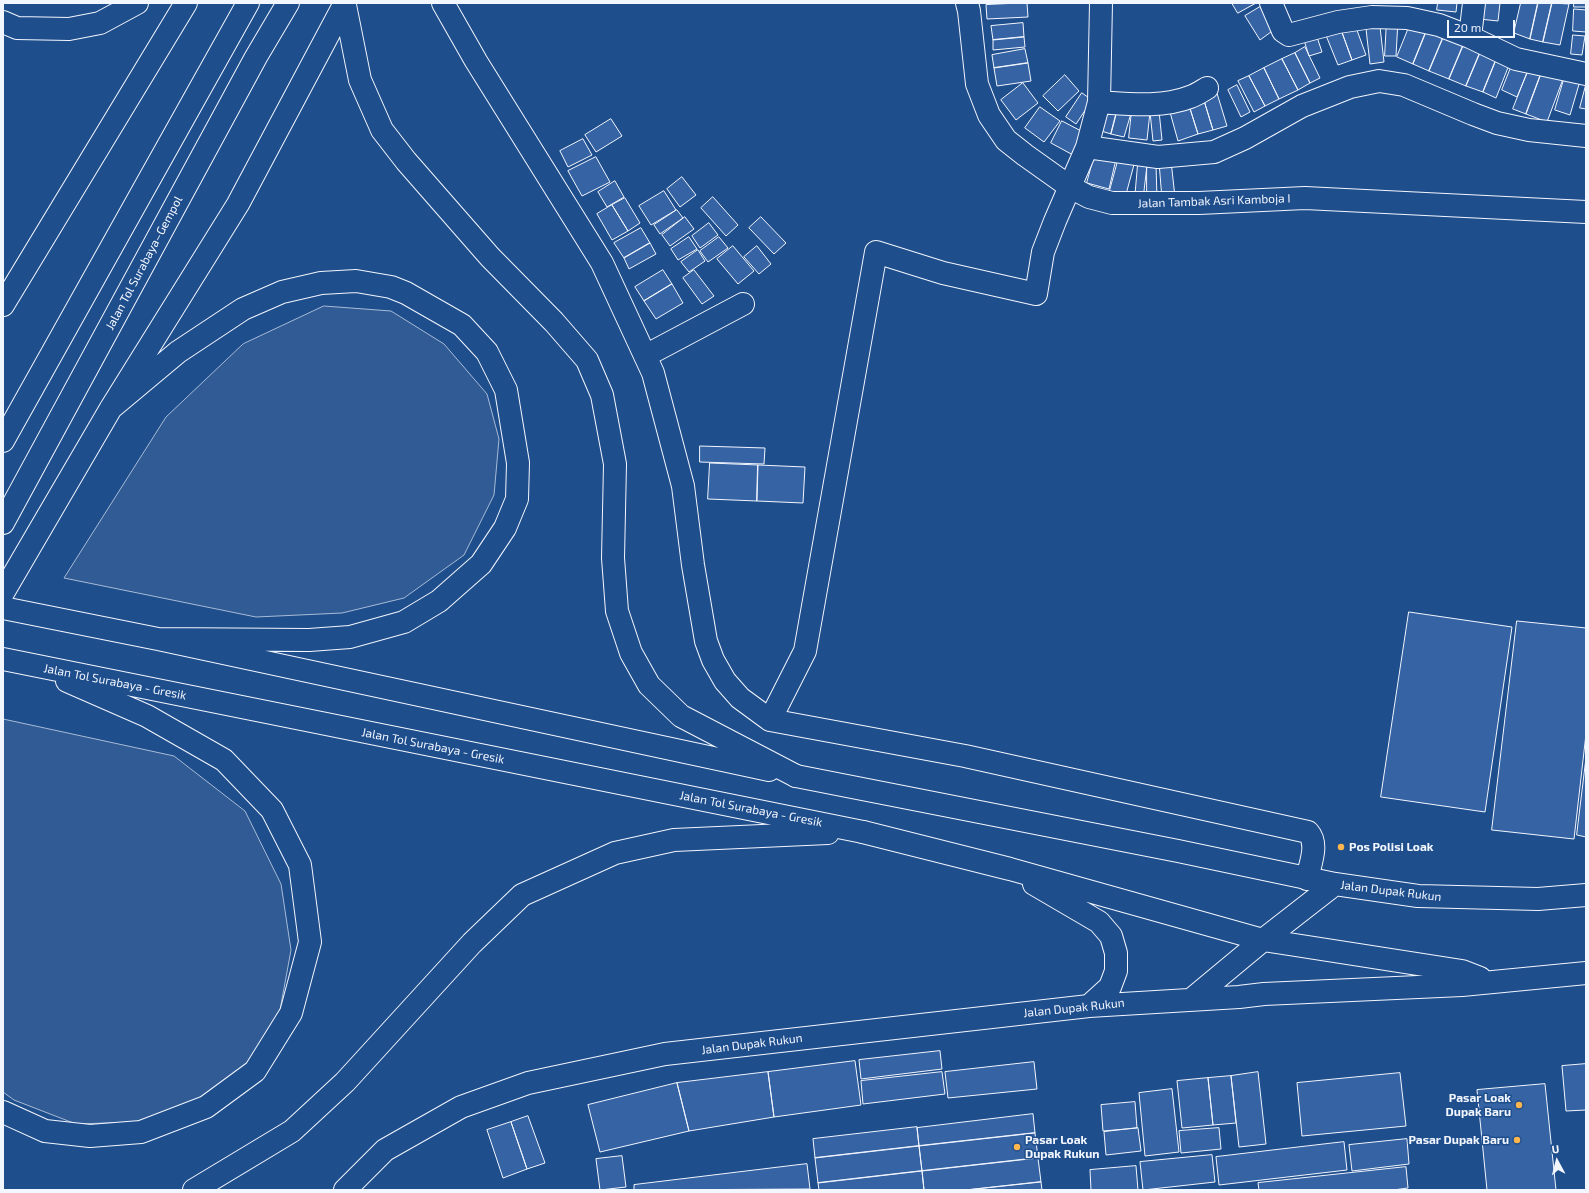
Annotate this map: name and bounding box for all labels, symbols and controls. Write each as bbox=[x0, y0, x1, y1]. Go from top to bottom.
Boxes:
scale bar bbox=[1449, 12, 1517, 38]
text: 20 m bbox=[1454, 20, 1481, 34]
street label: Jalan Tambak Asri Kamboja I bbox=[1137, 191, 1291, 211]
street label: Jalan Tol Surabaya–Gempol bbox=[103, 194, 185, 332]
street label: Jalan Tol Surabaya - Gresik bbox=[42, 661, 188, 703]
street label: Jalan Tol Surabaya - Gresik bbox=[360, 725, 506, 767]
street label: Jalan Tol Surabaya - Gresik bbox=[678, 788, 824, 830]
place label: Pos Polisi Loak bbox=[1349, 840, 1433, 854]
marker: Pos Polisi Loak bbox=[1336, 842, 1346, 852]
street label: Jalan Dupak Rukun bbox=[1340, 878, 1442, 904]
street label: Jalan Dupak Rukun bbox=[1023, 996, 1125, 1020]
street label: Jalan Dupak Rukun bbox=[701, 1031, 803, 1057]
place label: Pasar Loak Dupak Baru bbox=[1446, 1091, 1511, 1119]
marker: Pasar Loak Dupak Baru bbox=[1514, 1100, 1524, 1110]
place label: Pasar Loak Dupak Rukun bbox=[1025, 1133, 1100, 1161]
place label: Pasar Dupak Baru bbox=[1408, 1133, 1509, 1147]
marker: Pasar Dupak Baru bbox=[1512, 1135, 1522, 1145]
north arrow bbox=[1537, 1141, 1577, 1181]
marker: Pasar Loak Dupak Rukun bbox=[1012, 1142, 1022, 1152]
text: U bbox=[1551, 1142, 1560, 1156]

